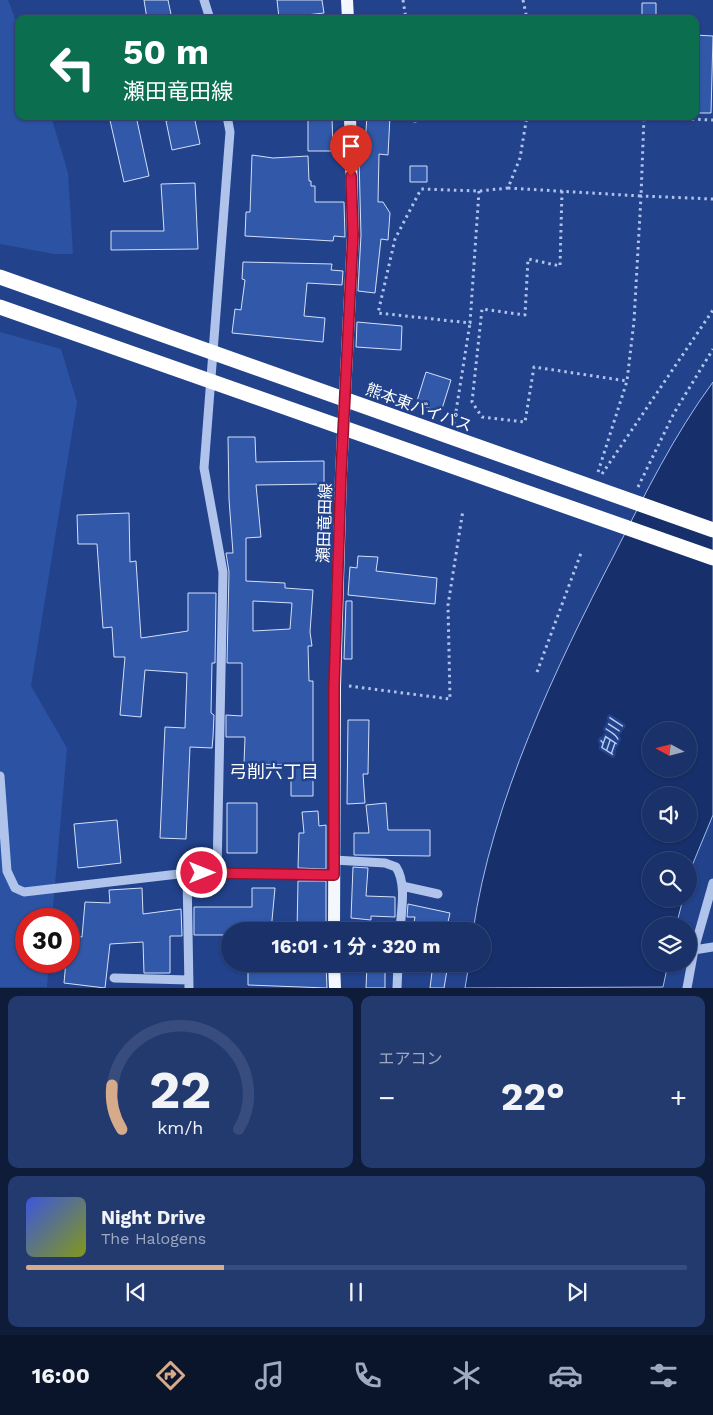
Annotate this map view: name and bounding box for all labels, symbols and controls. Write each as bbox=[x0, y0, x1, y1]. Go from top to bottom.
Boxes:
text: 50 m bbox=[123, 31, 209, 73]
icon: left bbox=[40, 35, 105, 100]
text: 瀬田竜田線 bbox=[123, 79, 233, 104]
pin bbox=[330, 125, 372, 176]
icon: arrive bbox=[337, 132, 365, 160]
street label: 熊本東バイパス bbox=[363, 379, 475, 435]
street label: 瀬田竜田線 bbox=[314, 483, 335, 563]
water label: 白川 bbox=[595, 716, 627, 758]
north arrow bbox=[642, 722, 698, 778]
map controls bbox=[642, 722, 697, 972]
district label: 弓削六丁目 bbox=[229, 761, 319, 782]
button: sound bbox=[642, 787, 697, 842]
position arrow bbox=[175, 846, 227, 898]
button: search bbox=[642, 852, 697, 907]
speed limit sign: 30 bbox=[15, 908, 80, 973]
button: layers bbox=[642, 917, 697, 972]
text: 16:01 · 1 分 · 320 m bbox=[272, 935, 440, 958]
text: エアコン bbox=[379, 1049, 443, 1068]
text: 22 bbox=[149, 1060, 211, 1121]
text: 22° bbox=[501, 1075, 565, 1119]
text: − bbox=[379, 1081, 395, 1114]
text: + bbox=[670, 1081, 687, 1114]
text: km/h bbox=[157, 1117, 203, 1138]
text: Night Drive bbox=[101, 1206, 206, 1229]
text: The Halogens bbox=[101, 1229, 206, 1248]
icon: previous bbox=[122, 1278, 150, 1306]
icon: pause bbox=[342, 1278, 370, 1306]
icon: next bbox=[563, 1278, 591, 1306]
icon: directions bbox=[153, 1358, 188, 1393]
icon: music bbox=[252, 1358, 287, 1393]
icon: phone bbox=[350, 1358, 385, 1393]
icon: climate bbox=[449, 1358, 484, 1393]
icon: car bbox=[548, 1358, 583, 1393]
icon: filters bbox=[646, 1358, 681, 1393]
text: 16:00 bbox=[32, 1363, 90, 1388]

